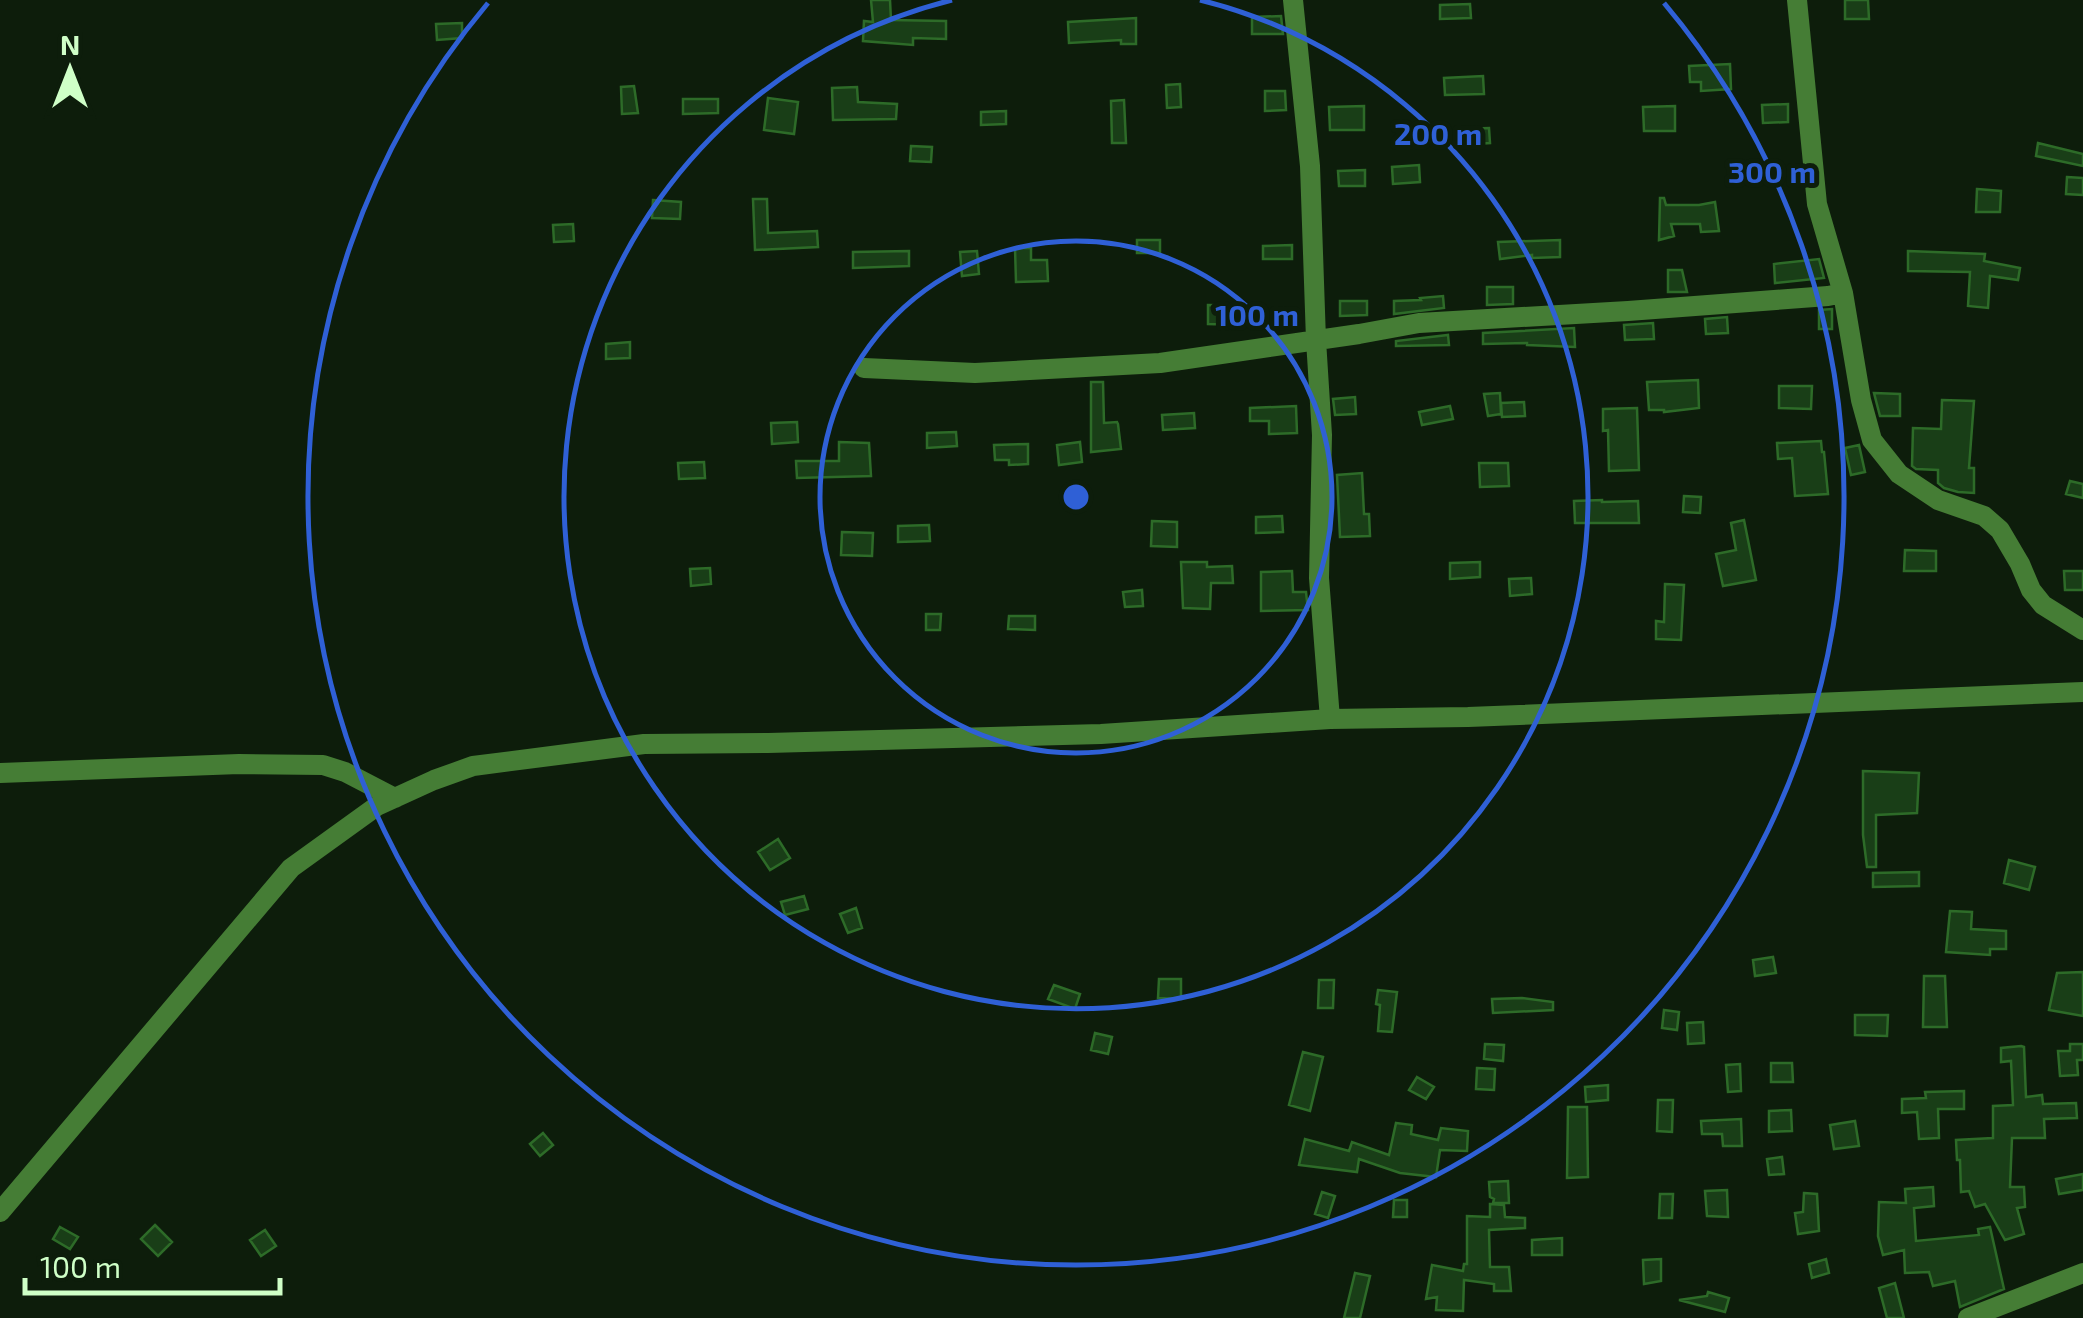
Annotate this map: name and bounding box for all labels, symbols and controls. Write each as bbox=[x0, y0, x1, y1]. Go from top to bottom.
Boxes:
north arrow bbox=[20, 20, 120, 120]
text: N bbox=[60, 27, 80, 61]
text: 200 m bbox=[1394, 115, 1482, 151]
text: 300 m bbox=[1728, 153, 1816, 189]
text: 100 m bbox=[1215, 296, 1299, 332]
centre of rings bbox=[1058, 479, 1094, 515]
scale bar bbox=[25, 1233, 280, 1295]
text: 100 m bbox=[40, 1248, 121, 1284]

